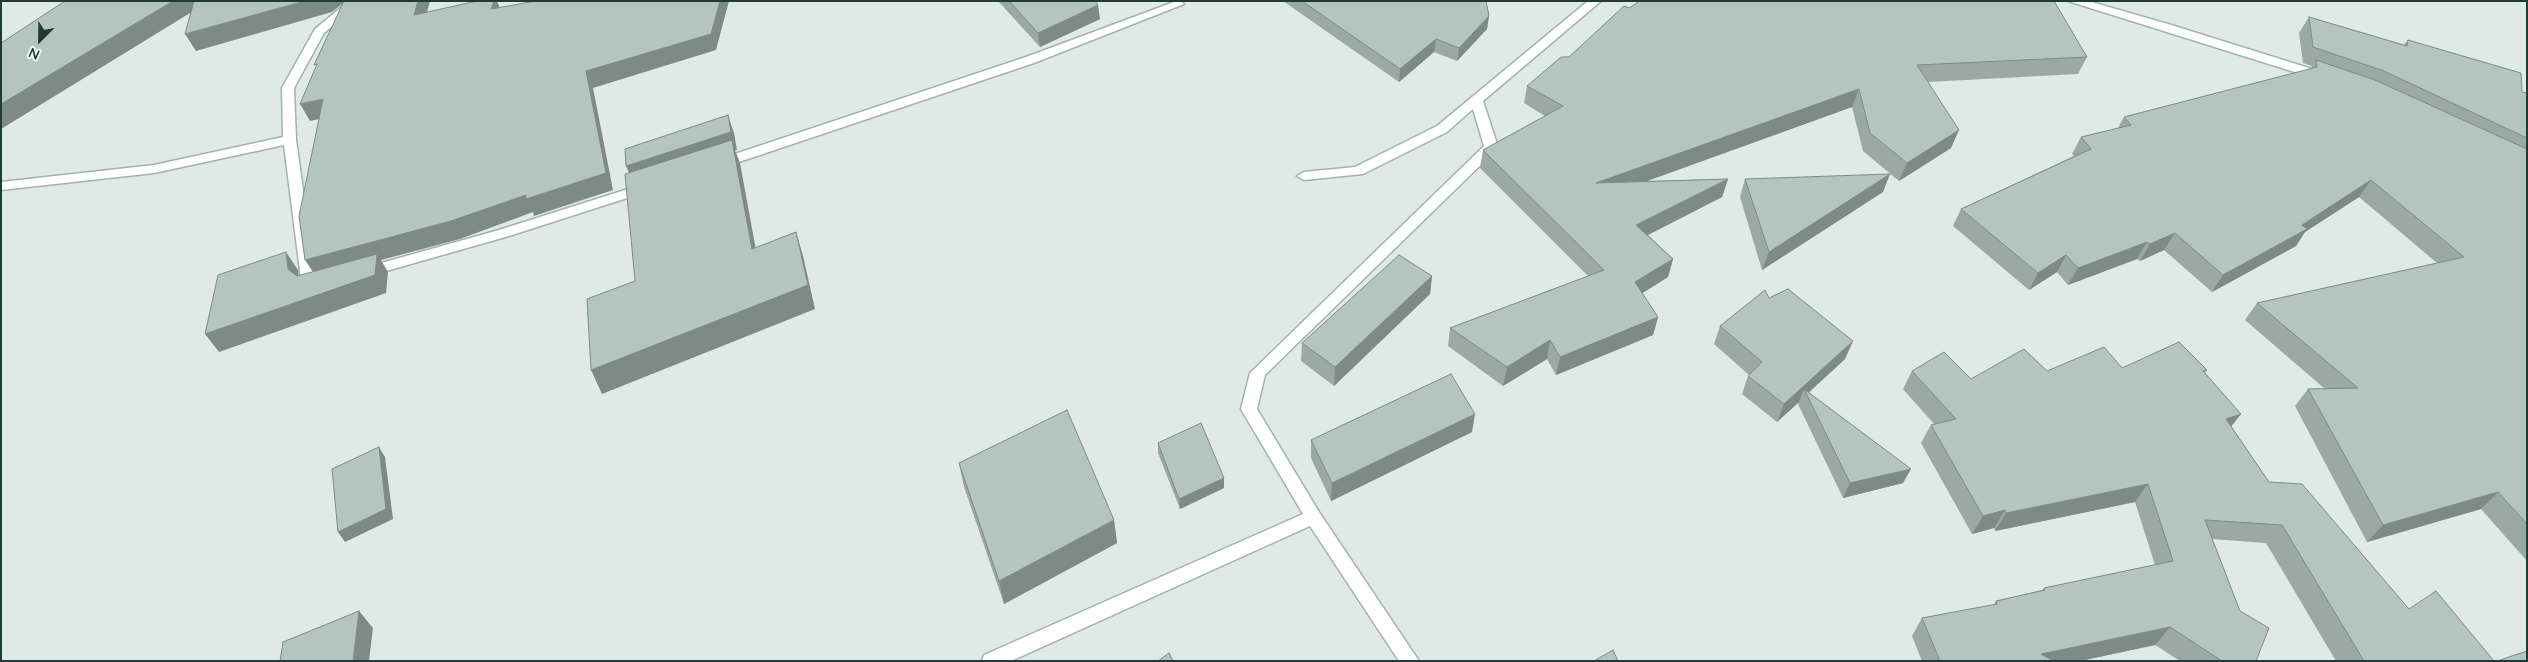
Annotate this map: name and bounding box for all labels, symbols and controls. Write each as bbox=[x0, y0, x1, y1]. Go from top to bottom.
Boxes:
north arrow bbox=[15, 15, 65, 65]
text: N bbox=[26, 44, 42, 64]

